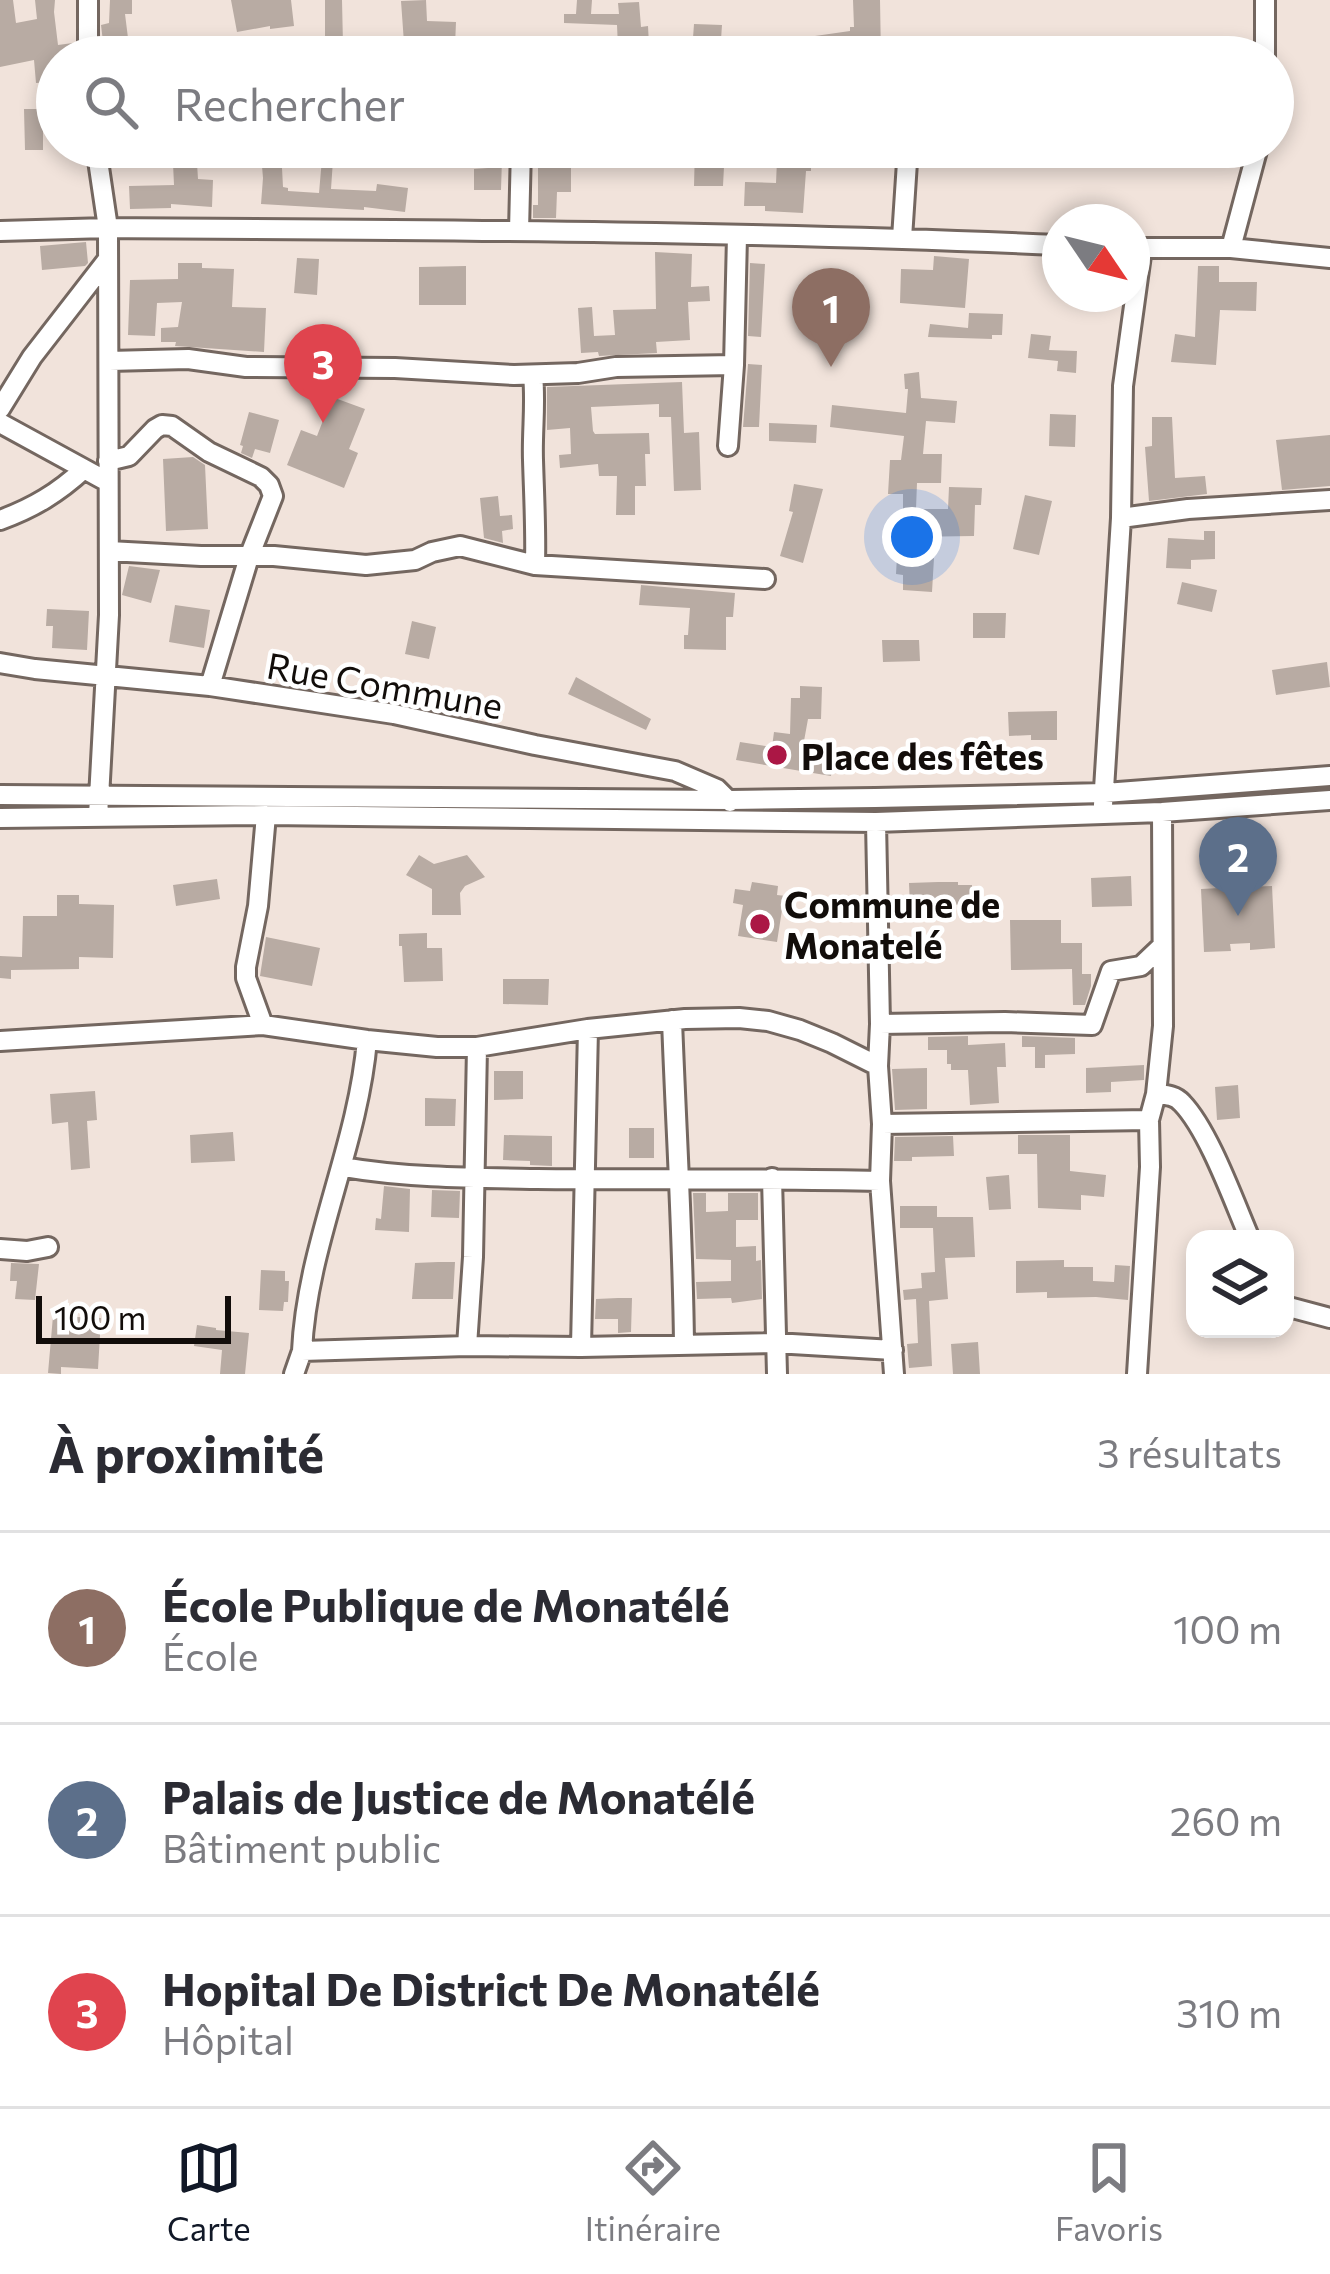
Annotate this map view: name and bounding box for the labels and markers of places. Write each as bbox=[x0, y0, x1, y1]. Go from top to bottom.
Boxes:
pin: 1 bbox=[792, 268, 870, 367]
pin: 3 bbox=[284, 324, 362, 423]
place label: Place des fêtes bbox=[801, 733, 1044, 777]
marker: Place des fêtes bbox=[764, 742, 790, 768]
pin: 2 bbox=[1199, 817, 1277, 916]
place label: Commune de Monatelé bbox=[784, 881, 1000, 966]
marker: Commune de Monatelé bbox=[747, 911, 773, 937]

